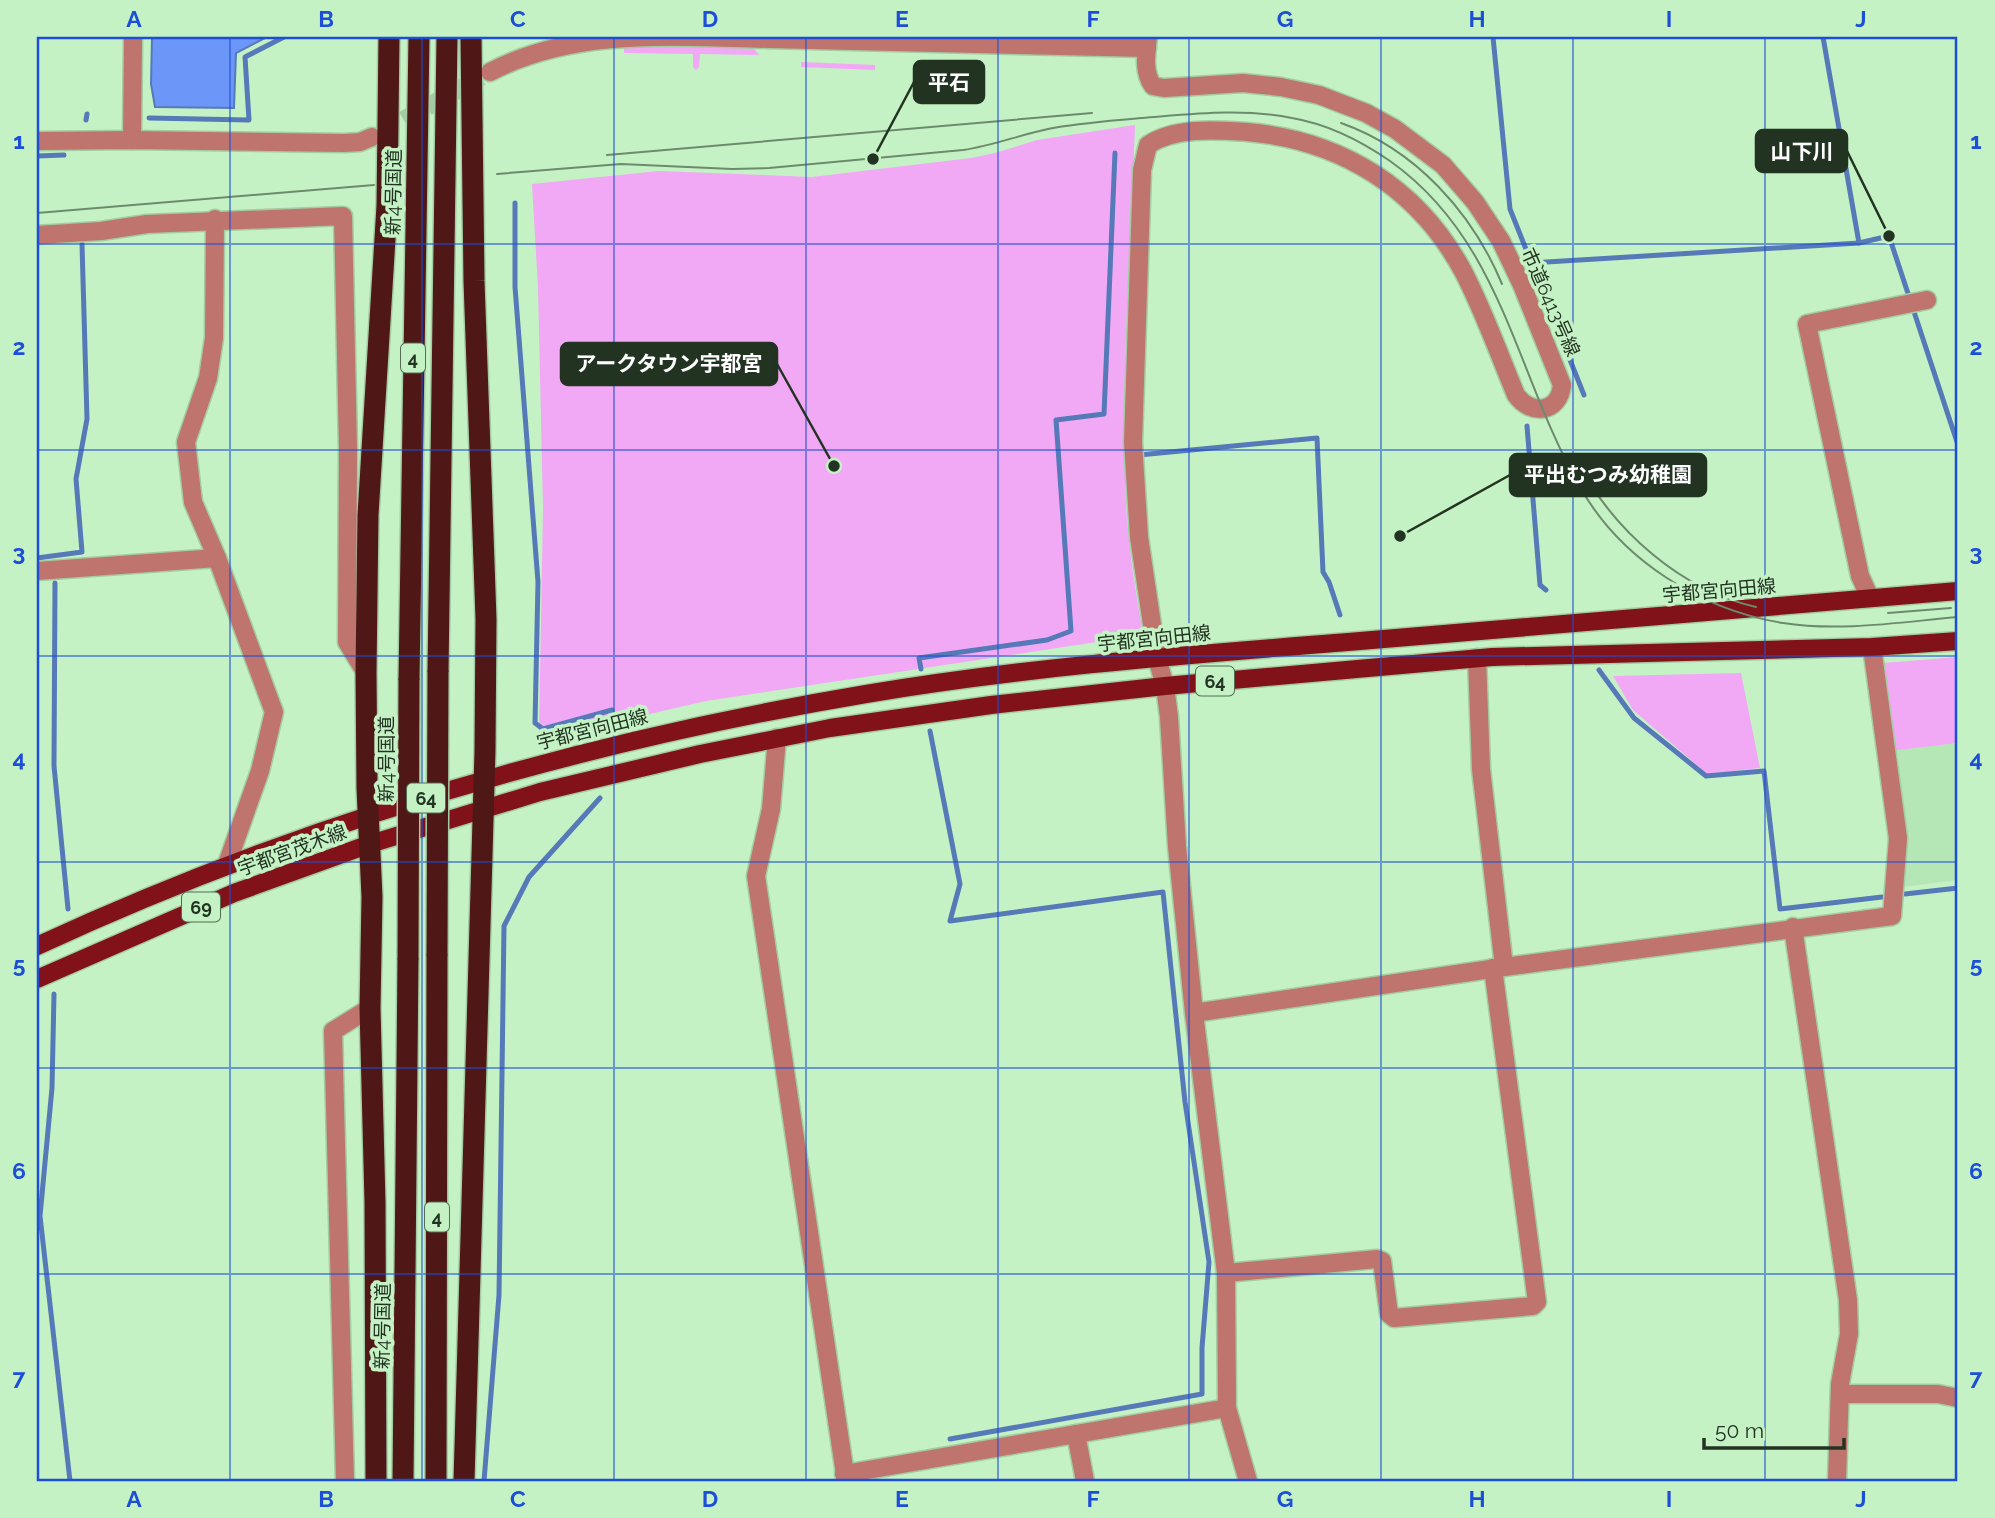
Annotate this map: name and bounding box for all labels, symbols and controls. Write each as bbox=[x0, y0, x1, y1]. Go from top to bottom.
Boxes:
text: A bbox=[126, 5, 142, 32]
text: B bbox=[318, 5, 334, 32]
text: C bbox=[510, 5, 526, 32]
text: D bbox=[702, 5, 718, 32]
text: E bbox=[895, 5, 909, 32]
text: F bbox=[1086, 5, 1100, 32]
text: G bbox=[1277, 5, 1293, 32]
text: H bbox=[1468, 5, 1486, 32]
text: I bbox=[1666, 5, 1672, 32]
text: J bbox=[1855, 5, 1867, 32]
callout: 平石 bbox=[914, 61, 984, 103]
text: 平石 bbox=[928, 70, 970, 95]
text: 1 bbox=[13, 127, 25, 154]
text: 1 bbox=[1970, 127, 1982, 154]
callout: 山下川 bbox=[1756, 130, 1847, 172]
text: 山下川 bbox=[1771, 139, 1834, 164]
street label: 新4号国道 bbox=[381, 149, 405, 235]
street label: 市道6413号線 bbox=[1517, 244, 1585, 360]
text: 2 bbox=[13, 333, 25, 360]
text: 2 bbox=[1970, 333, 1982, 360]
callout: アークタウン宇都宮 bbox=[561, 343, 777, 385]
road number: 4 bbox=[401, 344, 425, 372]
text: アークタウン宇都宮 bbox=[576, 351, 762, 376]
callout: 平出むつみ幼稚園 bbox=[1510, 454, 1706, 496]
text: 平出むつみ幼稚園 bbox=[1524, 462, 1692, 487]
text: 3 bbox=[13, 539, 25, 566]
text: 3 bbox=[1970, 539, 1982, 566]
street label: 宇都宮向田線 bbox=[1661, 574, 1777, 606]
street label: 宇都宮向田線 bbox=[1096, 621, 1212, 655]
road number: 64 bbox=[1196, 666, 1234, 696]
street label: 宇都宮向田線 bbox=[534, 705, 650, 753]
street label: 新4号国道 bbox=[375, 716, 397, 802]
text: 4 bbox=[12, 745, 26, 772]
text: 4 bbox=[1969, 745, 1983, 772]
road number: 64 bbox=[407, 784, 445, 812]
street label: 宇都宮茂木線 bbox=[235, 820, 349, 880]
road number: 69 bbox=[182, 893, 220, 922]
text: 5 bbox=[13, 951, 26, 978]
text: 5 bbox=[1970, 951, 1983, 978]
text: 6 bbox=[12, 1157, 26, 1184]
text: 6 bbox=[1969, 1157, 1983, 1184]
road number: 4 bbox=[425, 1202, 449, 1232]
street label: 新4号国道 bbox=[370, 1283, 394, 1369]
text: 7 bbox=[13, 1363, 26, 1390]
text: 7 bbox=[1970, 1363, 1983, 1390]
scale bar bbox=[1704, 1406, 1844, 1450]
text: 50 m bbox=[1715, 1418, 1764, 1443]
text: A bbox=[126, 1485, 142, 1512]
text: B bbox=[318, 1485, 334, 1512]
text: C bbox=[510, 1485, 526, 1512]
text: D bbox=[702, 1485, 718, 1512]
text: E bbox=[895, 1485, 909, 1512]
text: F bbox=[1086, 1485, 1100, 1512]
text: G bbox=[1277, 1485, 1293, 1512]
text: H bbox=[1468, 1485, 1486, 1512]
text: I bbox=[1666, 1485, 1672, 1512]
text: J bbox=[1855, 1485, 1867, 1512]

